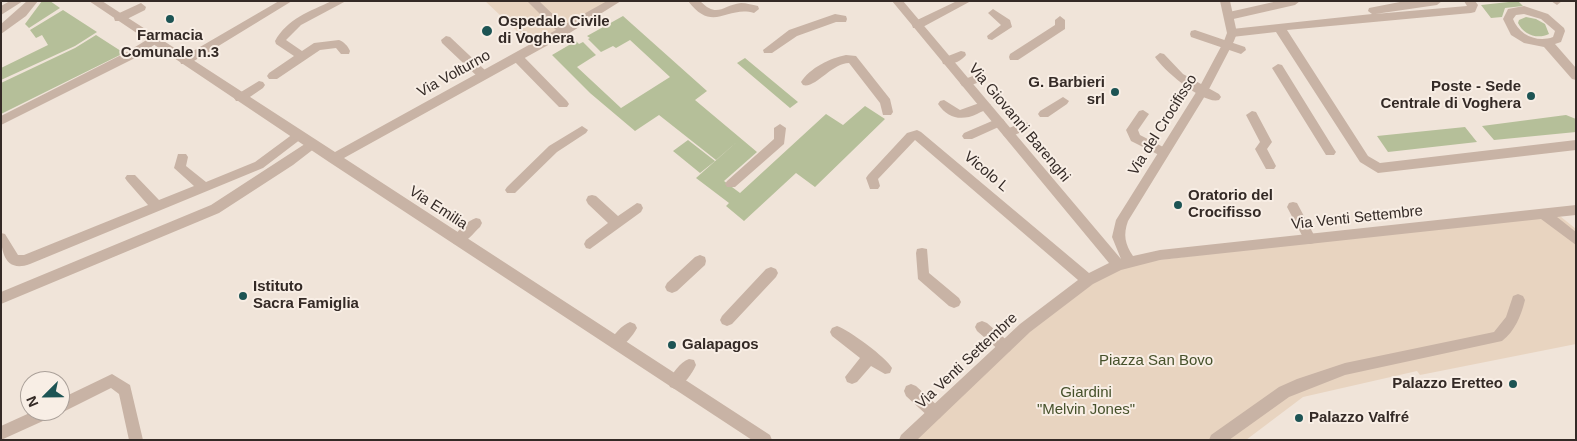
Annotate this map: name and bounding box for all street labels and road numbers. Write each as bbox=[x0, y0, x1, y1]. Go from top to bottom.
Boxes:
street label: Via Volturno bbox=[414, 47, 494, 101]
street label: Via Giovanni Barenghi bbox=[964, 60, 1074, 186]
street label: Via del Crocifisso bbox=[1125, 71, 1201, 179]
street label: Vicolo L bbox=[960, 148, 1012, 196]
street label: Via Emilia bbox=[405, 182, 471, 234]
street label: Via Venti Settembre bbox=[1290, 202, 1424, 234]
street label: Via Venti Settembre bbox=[912, 309, 1022, 413]

